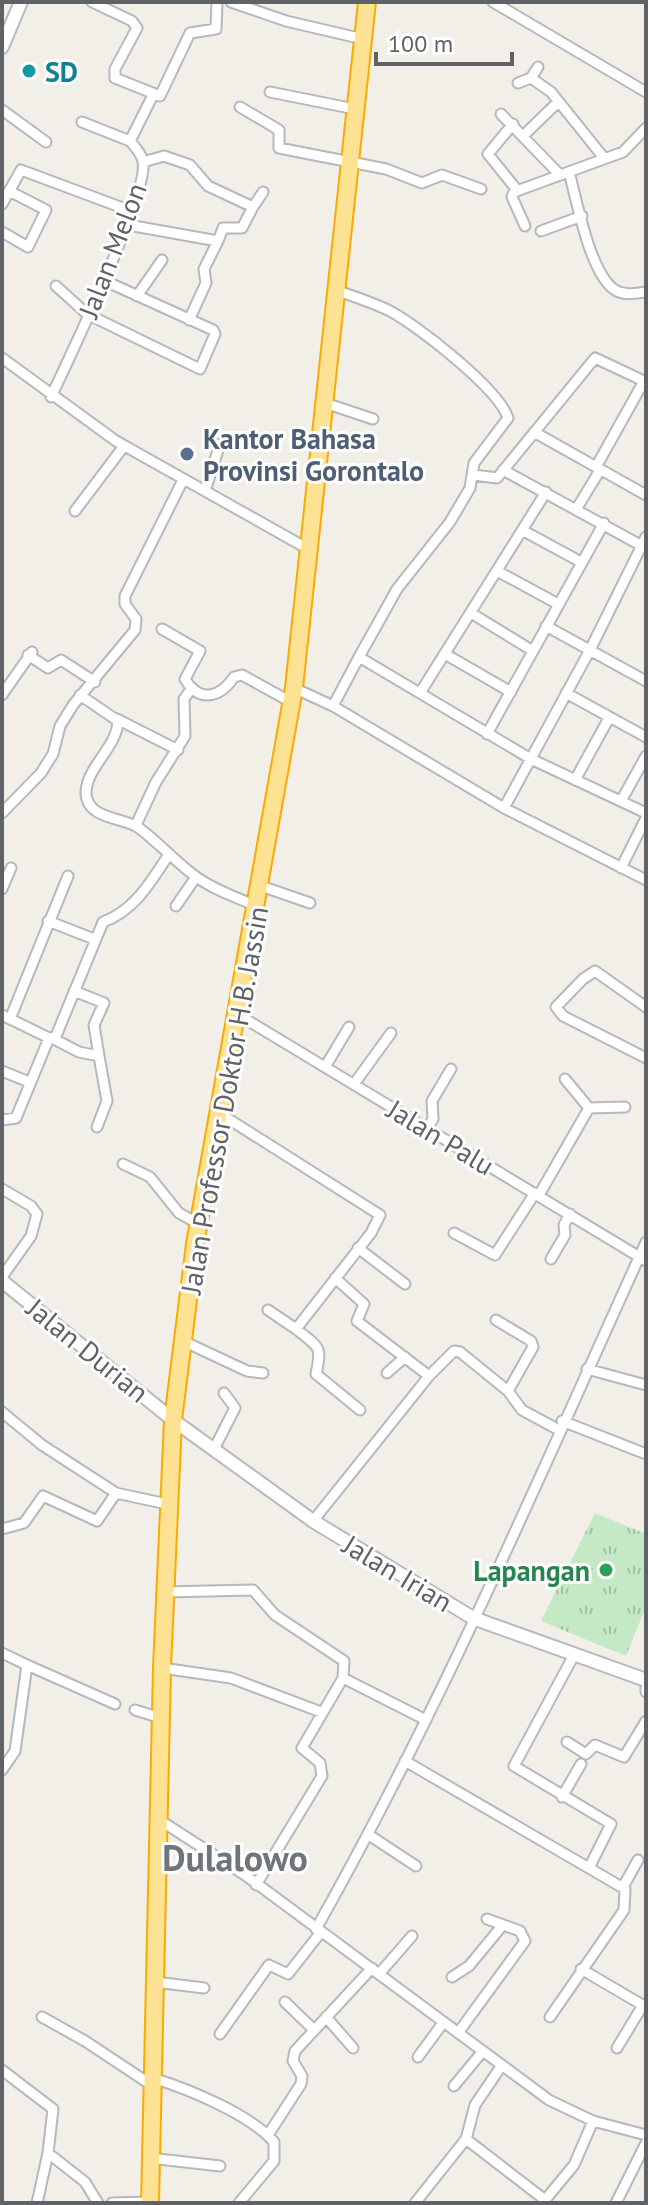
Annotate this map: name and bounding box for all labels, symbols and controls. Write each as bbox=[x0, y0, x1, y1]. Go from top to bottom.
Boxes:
scale bar bbox=[376, 16, 512, 66]
text: 100 m bbox=[388, 28, 453, 59]
place label: SD bbox=[45, 53, 78, 90]
marker: SD bbox=[20, 62, 38, 80]
street label: Jalan Melon bbox=[69, 177, 155, 324]
place label: Kantor Bahasa Provinsi Gorontalo bbox=[203, 420, 424, 489]
marker: Kantor Bahasa Provinsi Gorontalo bbox=[178, 445, 196, 463]
street label: Jalan Professor Doktor H.B. Jassin bbox=[171, 903, 276, 1298]
street label: Jalan Palu bbox=[380, 1090, 501, 1183]
street label: Jalan Durian bbox=[19, 1289, 157, 1410]
street label: Jalan Irian bbox=[336, 1525, 460, 1620]
place label: Lapangan bbox=[473, 1552, 590, 1589]
marker: Lapangan bbox=[597, 1561, 615, 1579]
district label: Dulalowo bbox=[162, 1834, 308, 1881]

